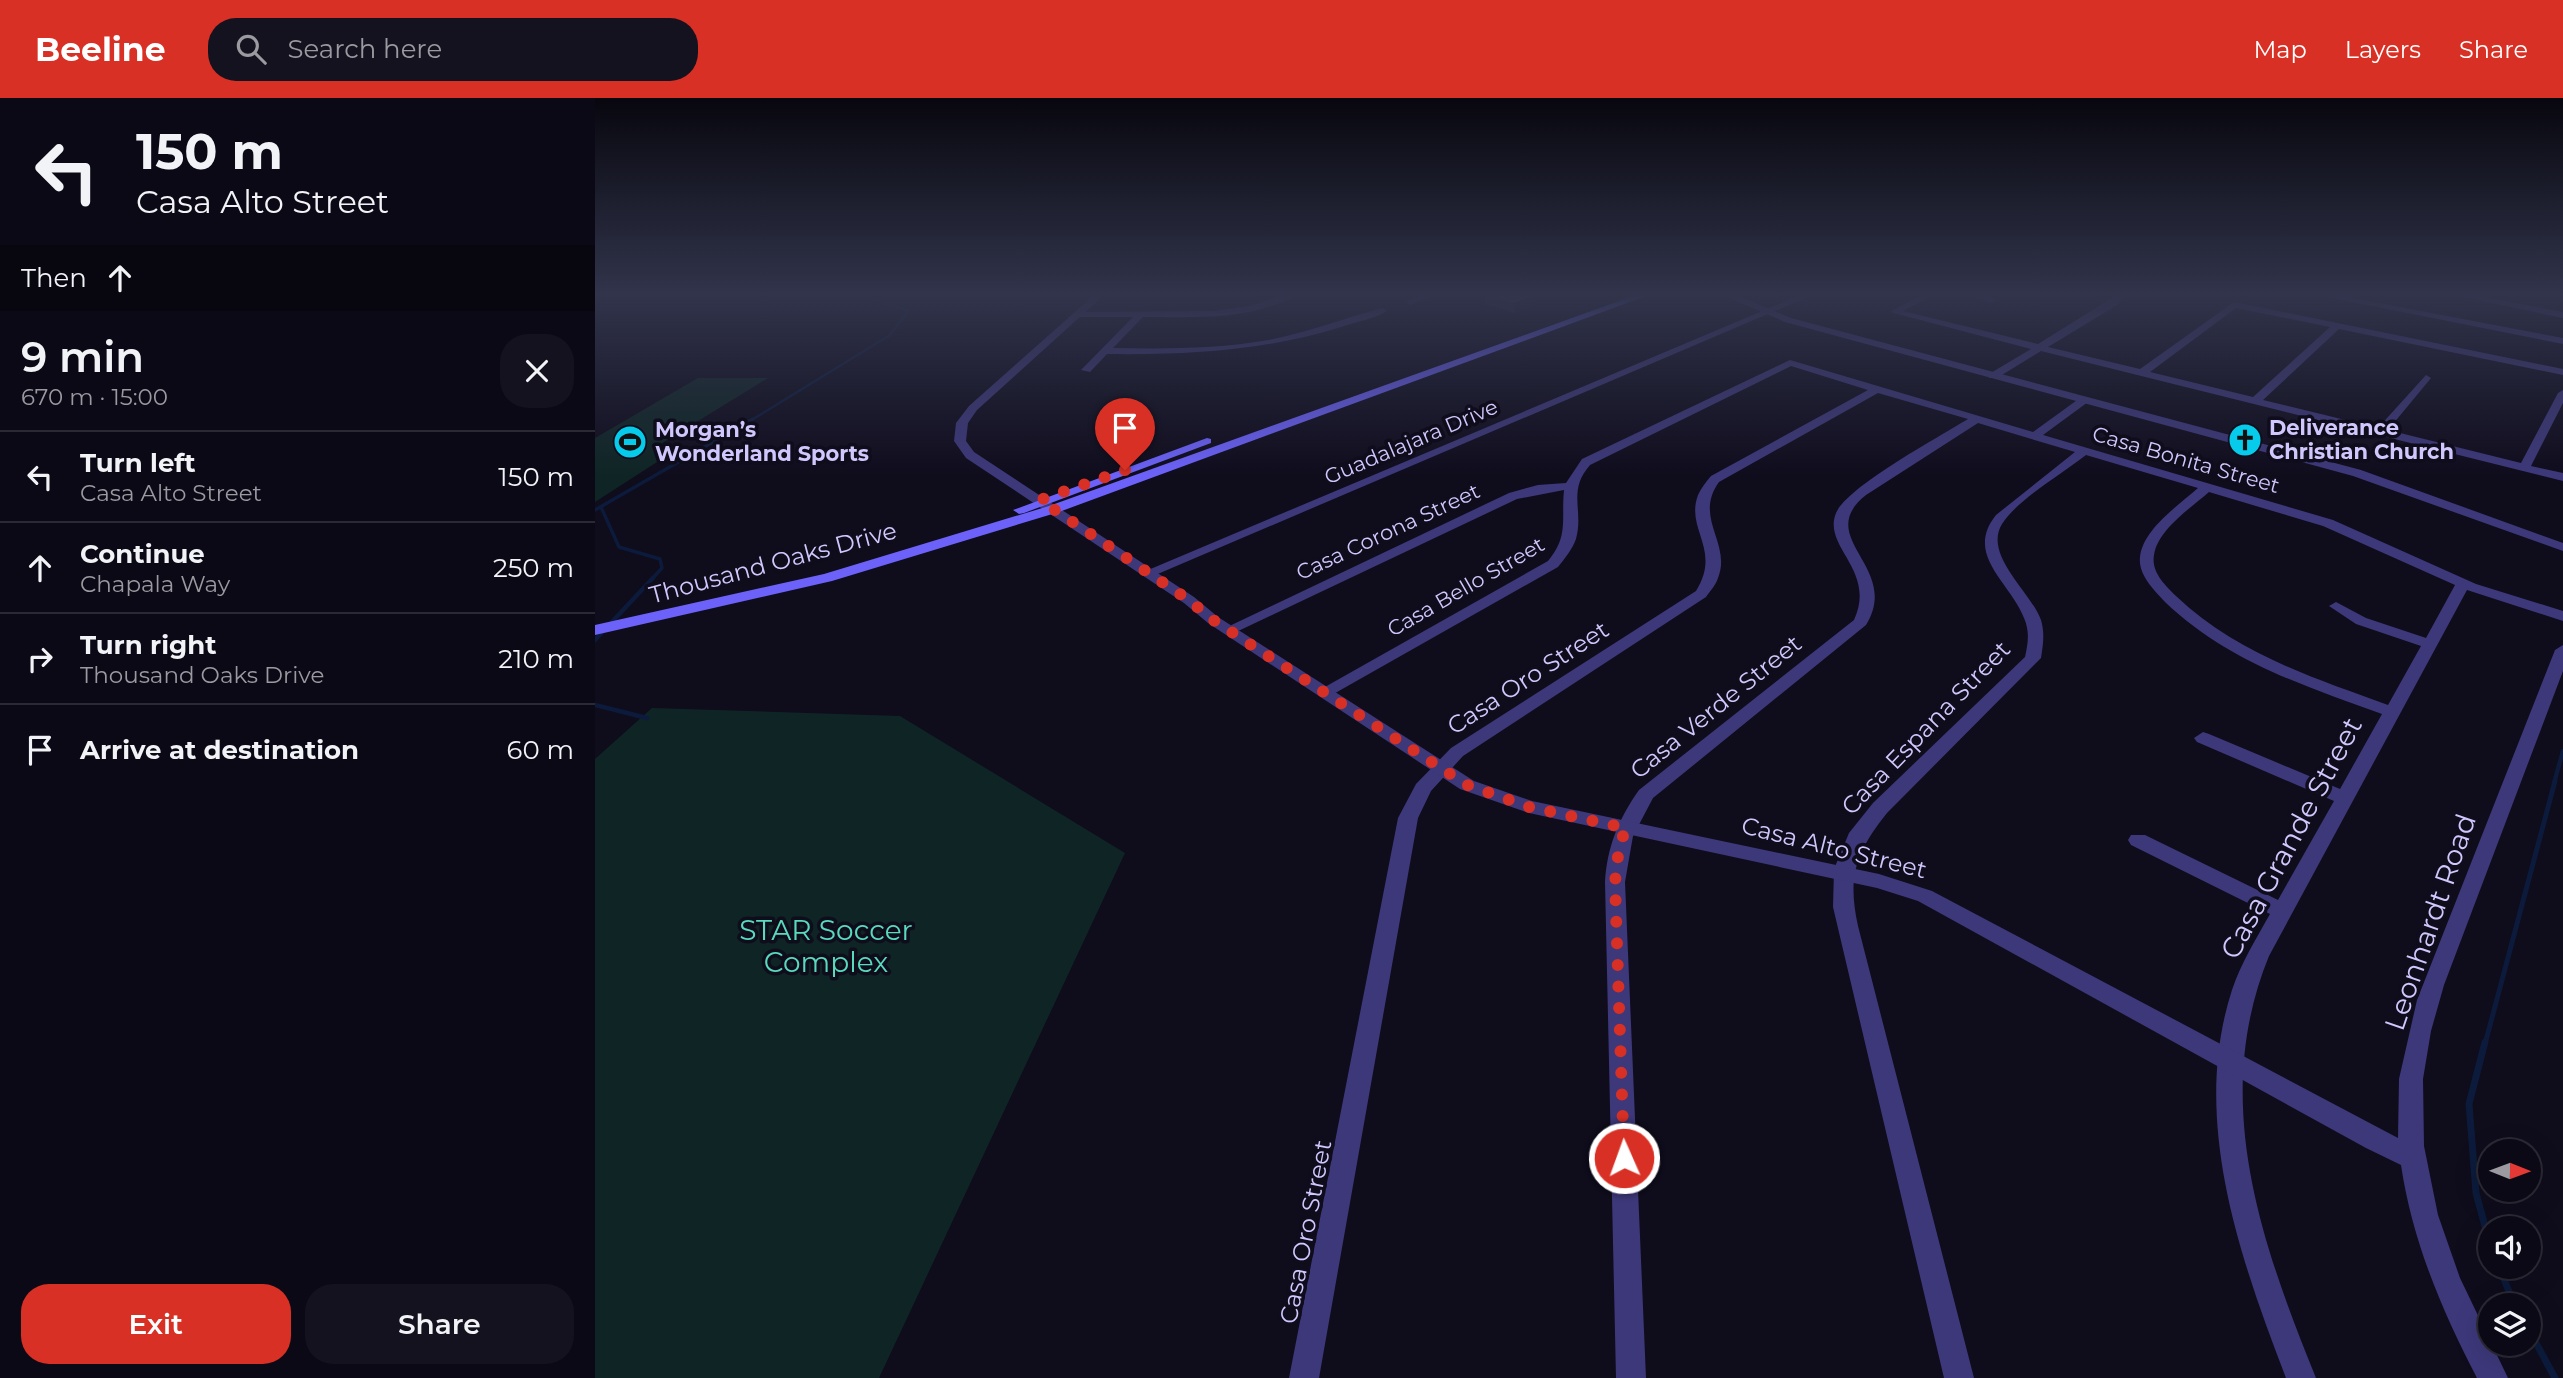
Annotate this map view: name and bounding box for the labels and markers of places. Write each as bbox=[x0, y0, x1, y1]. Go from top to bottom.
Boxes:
pin bbox=[1095, 398, 1155, 470]
place label: Deliverance Christian Church bbox=[2269, 415, 2454, 464]
place label: Morgan’s Wonderland Sports bbox=[655, 417, 869, 466]
church icon: Deliverance Christian Church bbox=[2226, 421, 2264, 459]
sports icon: Morgan’s Wonderland Sports bbox=[611, 423, 649, 461]

